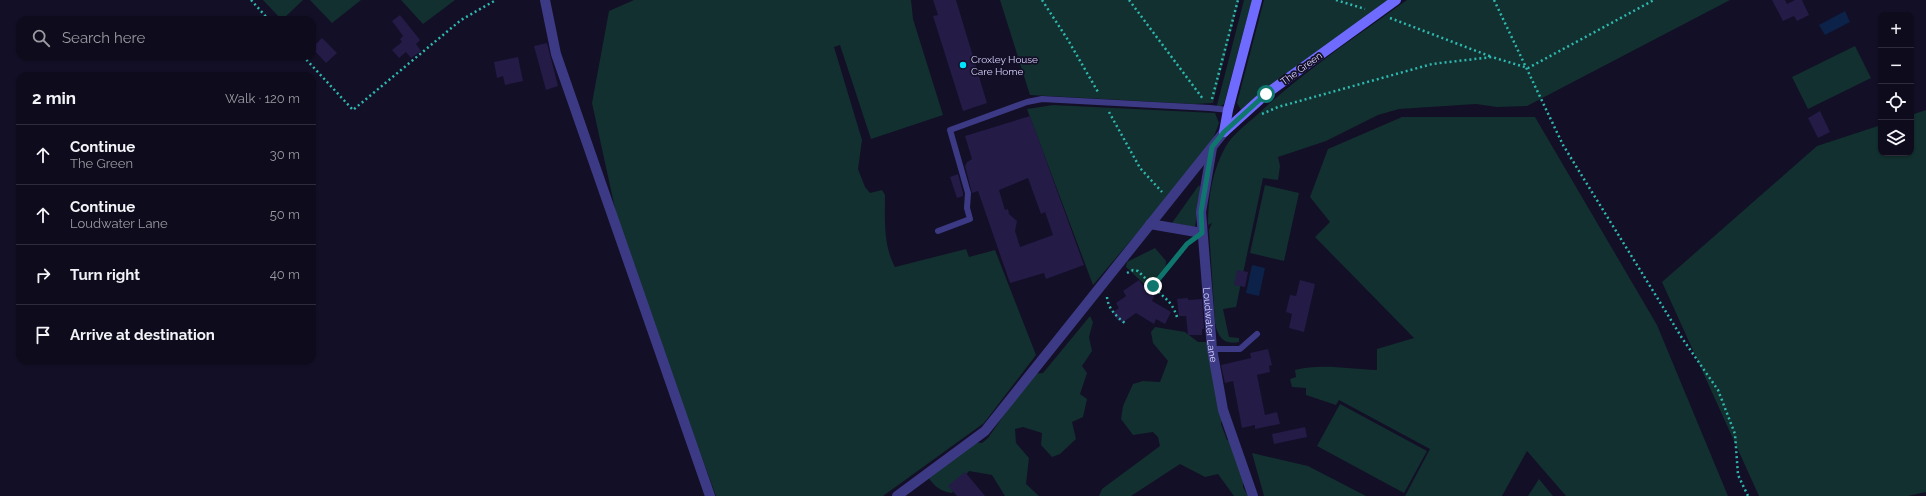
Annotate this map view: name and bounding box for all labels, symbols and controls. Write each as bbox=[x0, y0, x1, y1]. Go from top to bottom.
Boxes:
map controls bbox=[1878, 12, 1914, 156]
button: + bbox=[1878, 12, 1914, 48]
search box bbox=[16, 16, 316, 60]
icon: search bbox=[30, 27, 52, 49]
text: Search here bbox=[62, 29, 145, 47]
button: − bbox=[1878, 48, 1914, 84]
street label: The Green bbox=[1278, 50, 1324, 87]
place label: Croxley House Care Home bbox=[971, 54, 1038, 77]
marker: Croxley House Care Home bbox=[958, 60, 968, 70]
button: locate bbox=[1878, 84, 1914, 120]
route start bbox=[1257, 85, 1275, 103]
text: 2 min bbox=[32, 88, 76, 108]
text: Walk · 120 m bbox=[225, 91, 300, 106]
button: layers bbox=[1878, 120, 1914, 156]
text: Continue bbox=[70, 138, 135, 156]
icon: ahead bbox=[32, 144, 54, 166]
text: 30 m bbox=[270, 147, 300, 162]
text: The Green bbox=[70, 156, 133, 171]
text: Continue bbox=[70, 198, 135, 216]
icon: ahead bbox=[32, 204, 54, 226]
text: 50 m bbox=[270, 207, 300, 222]
text: Loudwater Lane bbox=[70, 216, 168, 231]
icon: right bbox=[32, 264, 54, 286]
text: Turn right bbox=[70, 266, 140, 284]
text: 40 m bbox=[270, 267, 300, 282]
route end bbox=[1144, 277, 1162, 295]
street label: Loudwater Lane bbox=[1201, 287, 1219, 363]
icon: arrive bbox=[32, 324, 54, 346]
text: Arrive at destination bbox=[70, 326, 215, 344]

